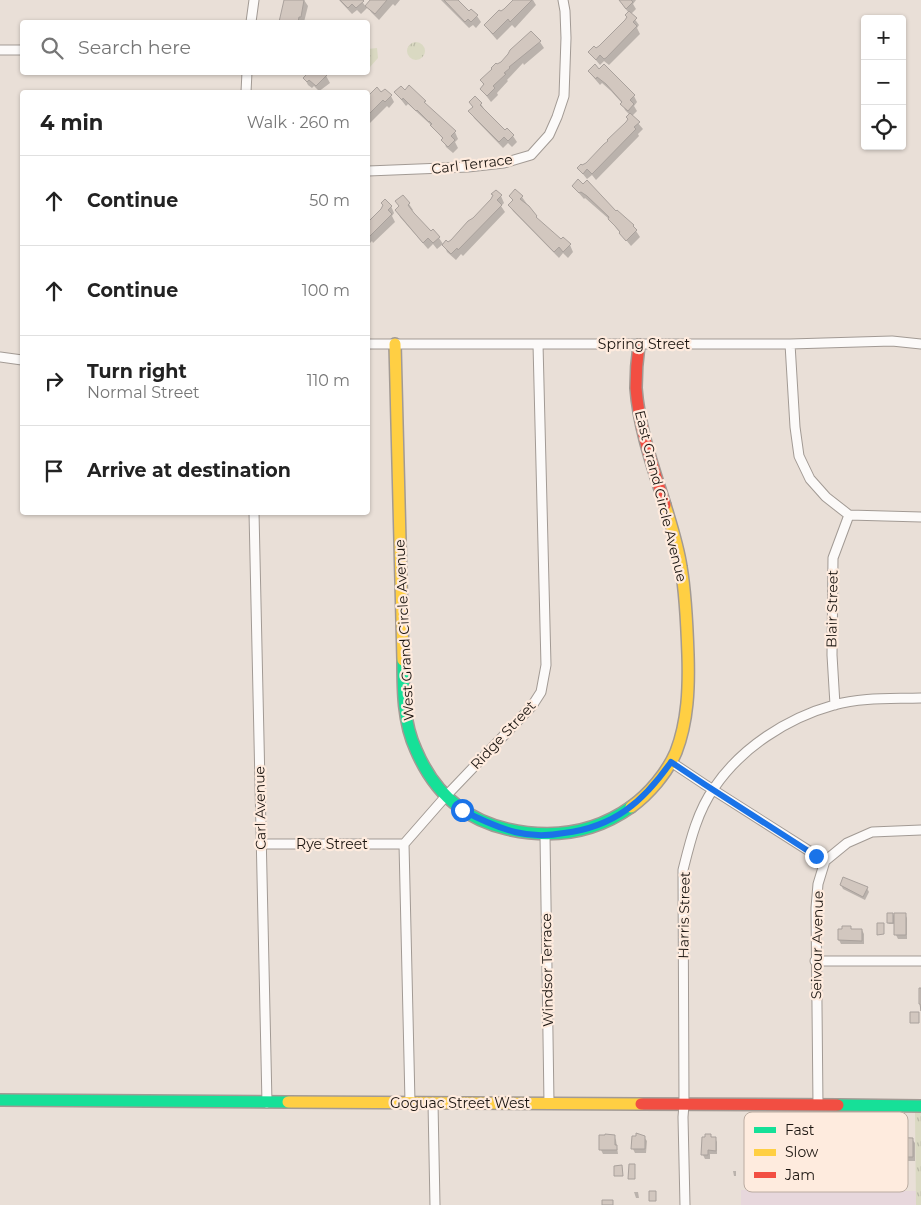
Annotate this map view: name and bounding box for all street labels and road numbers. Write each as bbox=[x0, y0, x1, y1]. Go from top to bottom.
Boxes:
street label: Carl Terrace bbox=[430, 150, 514, 178]
street label: Spring Street bbox=[598, 335, 691, 353]
street label: East Grand Circle Avenue bbox=[631, 408, 691, 584]
street label: West Grand Circle Avenue bbox=[390, 539, 418, 721]
street label: Blair Street bbox=[822, 570, 842, 648]
street label: Ridge Street bbox=[467, 697, 540, 773]
street label: Carl Avenue bbox=[250, 766, 270, 850]
street label: Rye Street bbox=[296, 835, 368, 853]
street label: Harris Street bbox=[674, 871, 694, 959]
street label: Seivour Avenue bbox=[807, 891, 827, 999]
street label: Windsor Terrace bbox=[537, 913, 557, 1027]
street label: Goguac Street West bbox=[390, 1094, 530, 1112]

